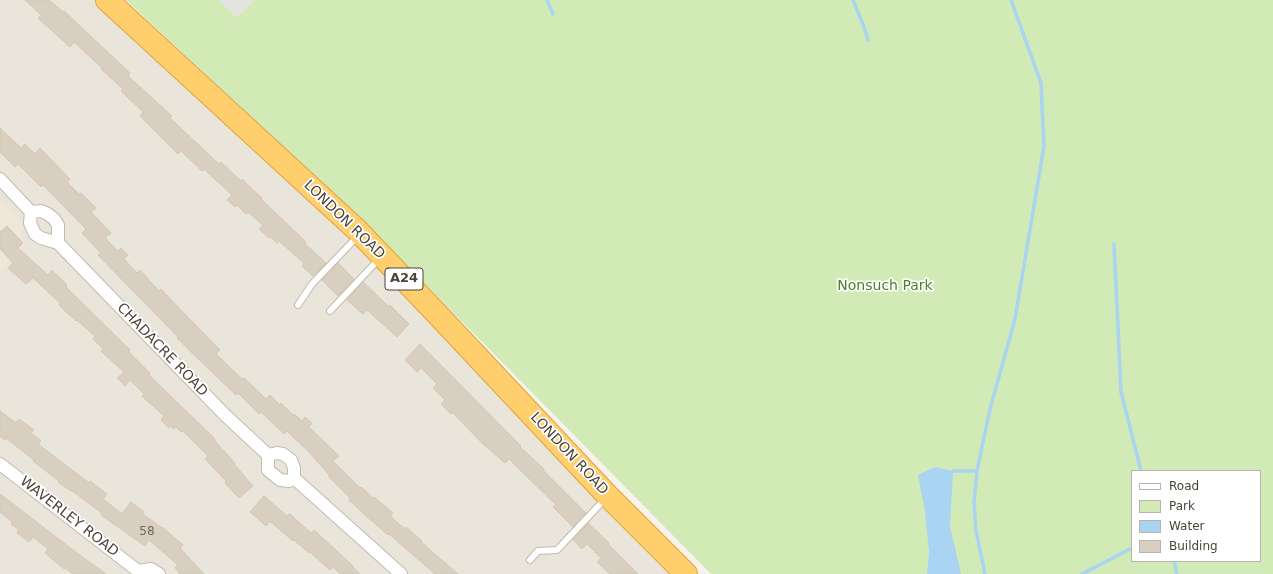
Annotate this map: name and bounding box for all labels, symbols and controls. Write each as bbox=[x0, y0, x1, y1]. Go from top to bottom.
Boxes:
street label: LONDON ROAD bbox=[300, 177, 388, 263]
road number: A24 bbox=[385, 268, 423, 290]
park label: Nonsuch Park bbox=[837, 278, 933, 294]
street label: CHADACRE ROAD bbox=[113, 300, 211, 400]
street label: LONDON ROAD bbox=[527, 409, 611, 499]
legend bbox=[1131, 470, 1261, 562]
street label: WAVERLEY ROAD bbox=[16, 473, 122, 561]
text: Road bbox=[1169, 479, 1199, 493]
text: Park bbox=[1169, 499, 1195, 513]
text: Water bbox=[1169, 519, 1204, 533]
house number: 58 bbox=[139, 525, 155, 539]
text: Building bbox=[1169, 539, 1218, 553]

